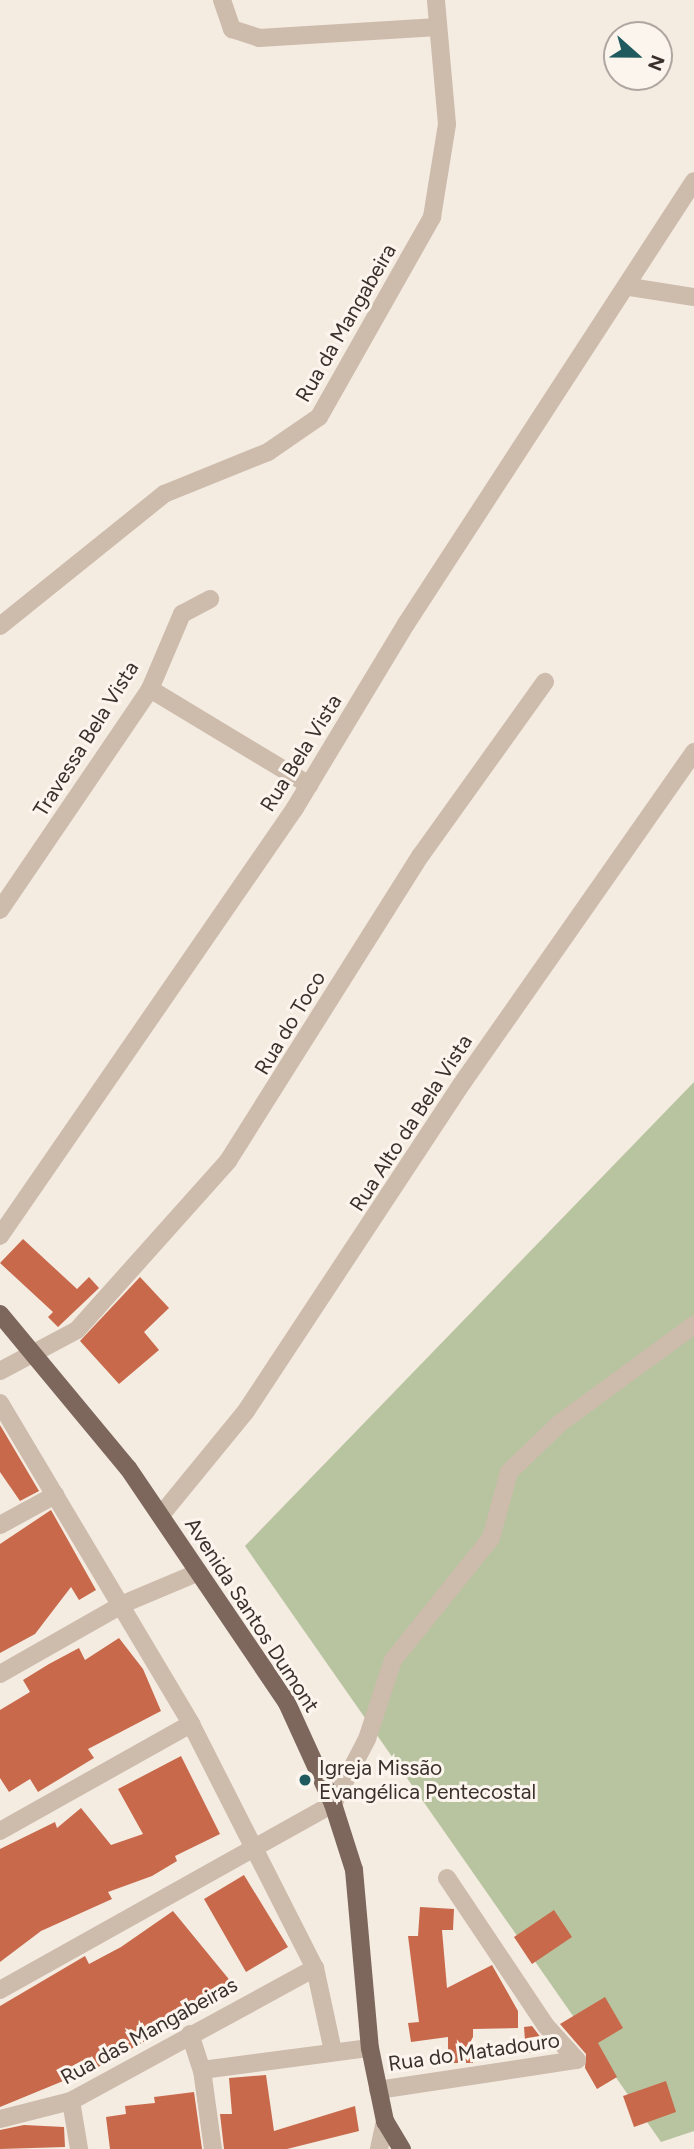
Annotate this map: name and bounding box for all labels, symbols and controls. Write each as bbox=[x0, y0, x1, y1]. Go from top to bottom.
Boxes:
north arrow bbox=[603, 21, 673, 91]
text: N bbox=[643, 52, 670, 74]
street label: Rua da Mangabeira bbox=[290, 239, 402, 407]
street label: Travessa Bela Vista bbox=[28, 657, 144, 821]
street label: Rua Bela Vista bbox=[255, 690, 347, 816]
street label: Rua do Toco bbox=[249, 967, 331, 1079]
street label: Rua Alto da Bela Vista bbox=[344, 1030, 478, 1216]
street label: Avenida Santos Dumont bbox=[180, 1513, 324, 1717]
place label: Igreja Missão Evangélica Pentecostal bbox=[319, 1755, 536, 1805]
marker: Igreja Missão Evangélica Pentecostal bbox=[297, 1772, 313, 1788]
street label: Rua das Mangabeiras bbox=[56, 1972, 242, 2090]
street label: Rua do Matadouro bbox=[387, 2027, 561, 2077]

